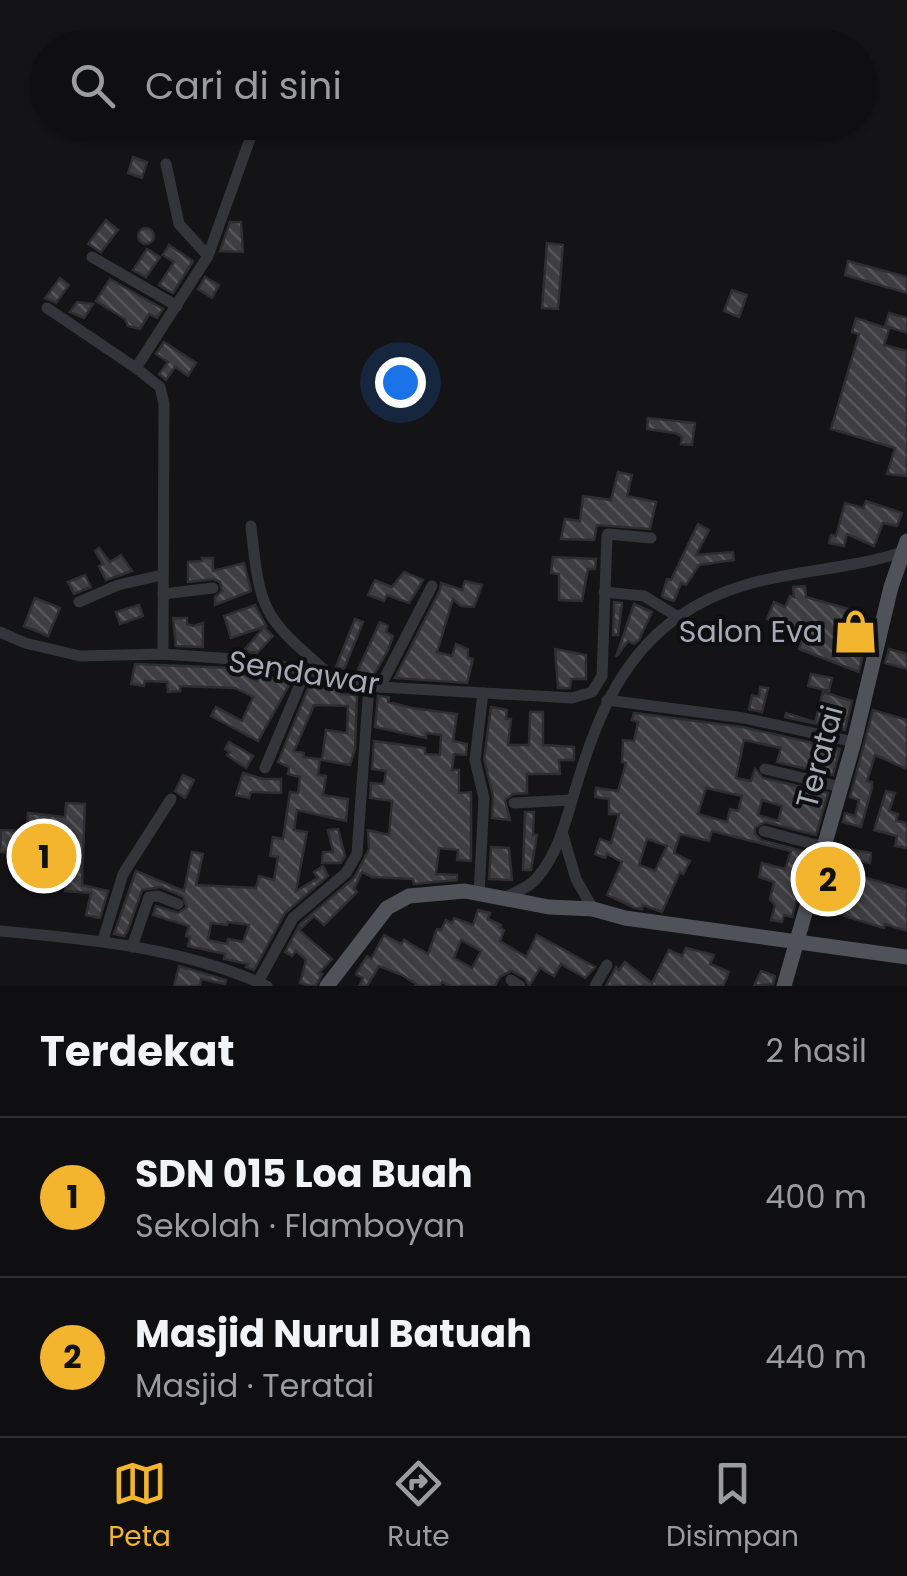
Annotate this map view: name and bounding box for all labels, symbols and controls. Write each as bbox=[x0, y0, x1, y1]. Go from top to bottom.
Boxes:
search box bbox=[30, 30, 877, 140]
icon: search bbox=[65, 58, 120, 113]
text: Cari di sini bbox=[145, 59, 342, 112]
your location bbox=[375, 357, 426, 408]
shop icon: Salon Eva bbox=[832, 608, 880, 656]
place label: Salon Eva bbox=[679, 610, 823, 653]
street label: Sendawar bbox=[226, 639, 383, 706]
street label: Teratai bbox=[785, 701, 854, 813]
pin: 1 bbox=[12, 818, 76, 894]
pin: 2 bbox=[796, 842, 860, 916]
text: Terdekat bbox=[40, 1022, 235, 1081]
text: 2 hasil bbox=[765, 1028, 867, 1073]
text: SDN 015 Loa Buah bbox=[135, 1147, 473, 1200]
text: 1 bbox=[66, 1174, 79, 1219]
text: 400 m bbox=[765, 1174, 867, 1219]
text: Sekolah · Flamboyan bbox=[135, 1203, 465, 1248]
text: Masjid Nurul Batuah bbox=[135, 1307, 532, 1360]
text: 2 bbox=[63, 1334, 82, 1379]
text: 440 m bbox=[765, 1334, 867, 1379]
text: Masjid · Teratai bbox=[135, 1363, 374, 1408]
tab: Peta bbox=[108, 1456, 171, 1558]
tab: Rute bbox=[387, 1456, 450, 1558]
tab: Disimpan bbox=[666, 1456, 799, 1558]

